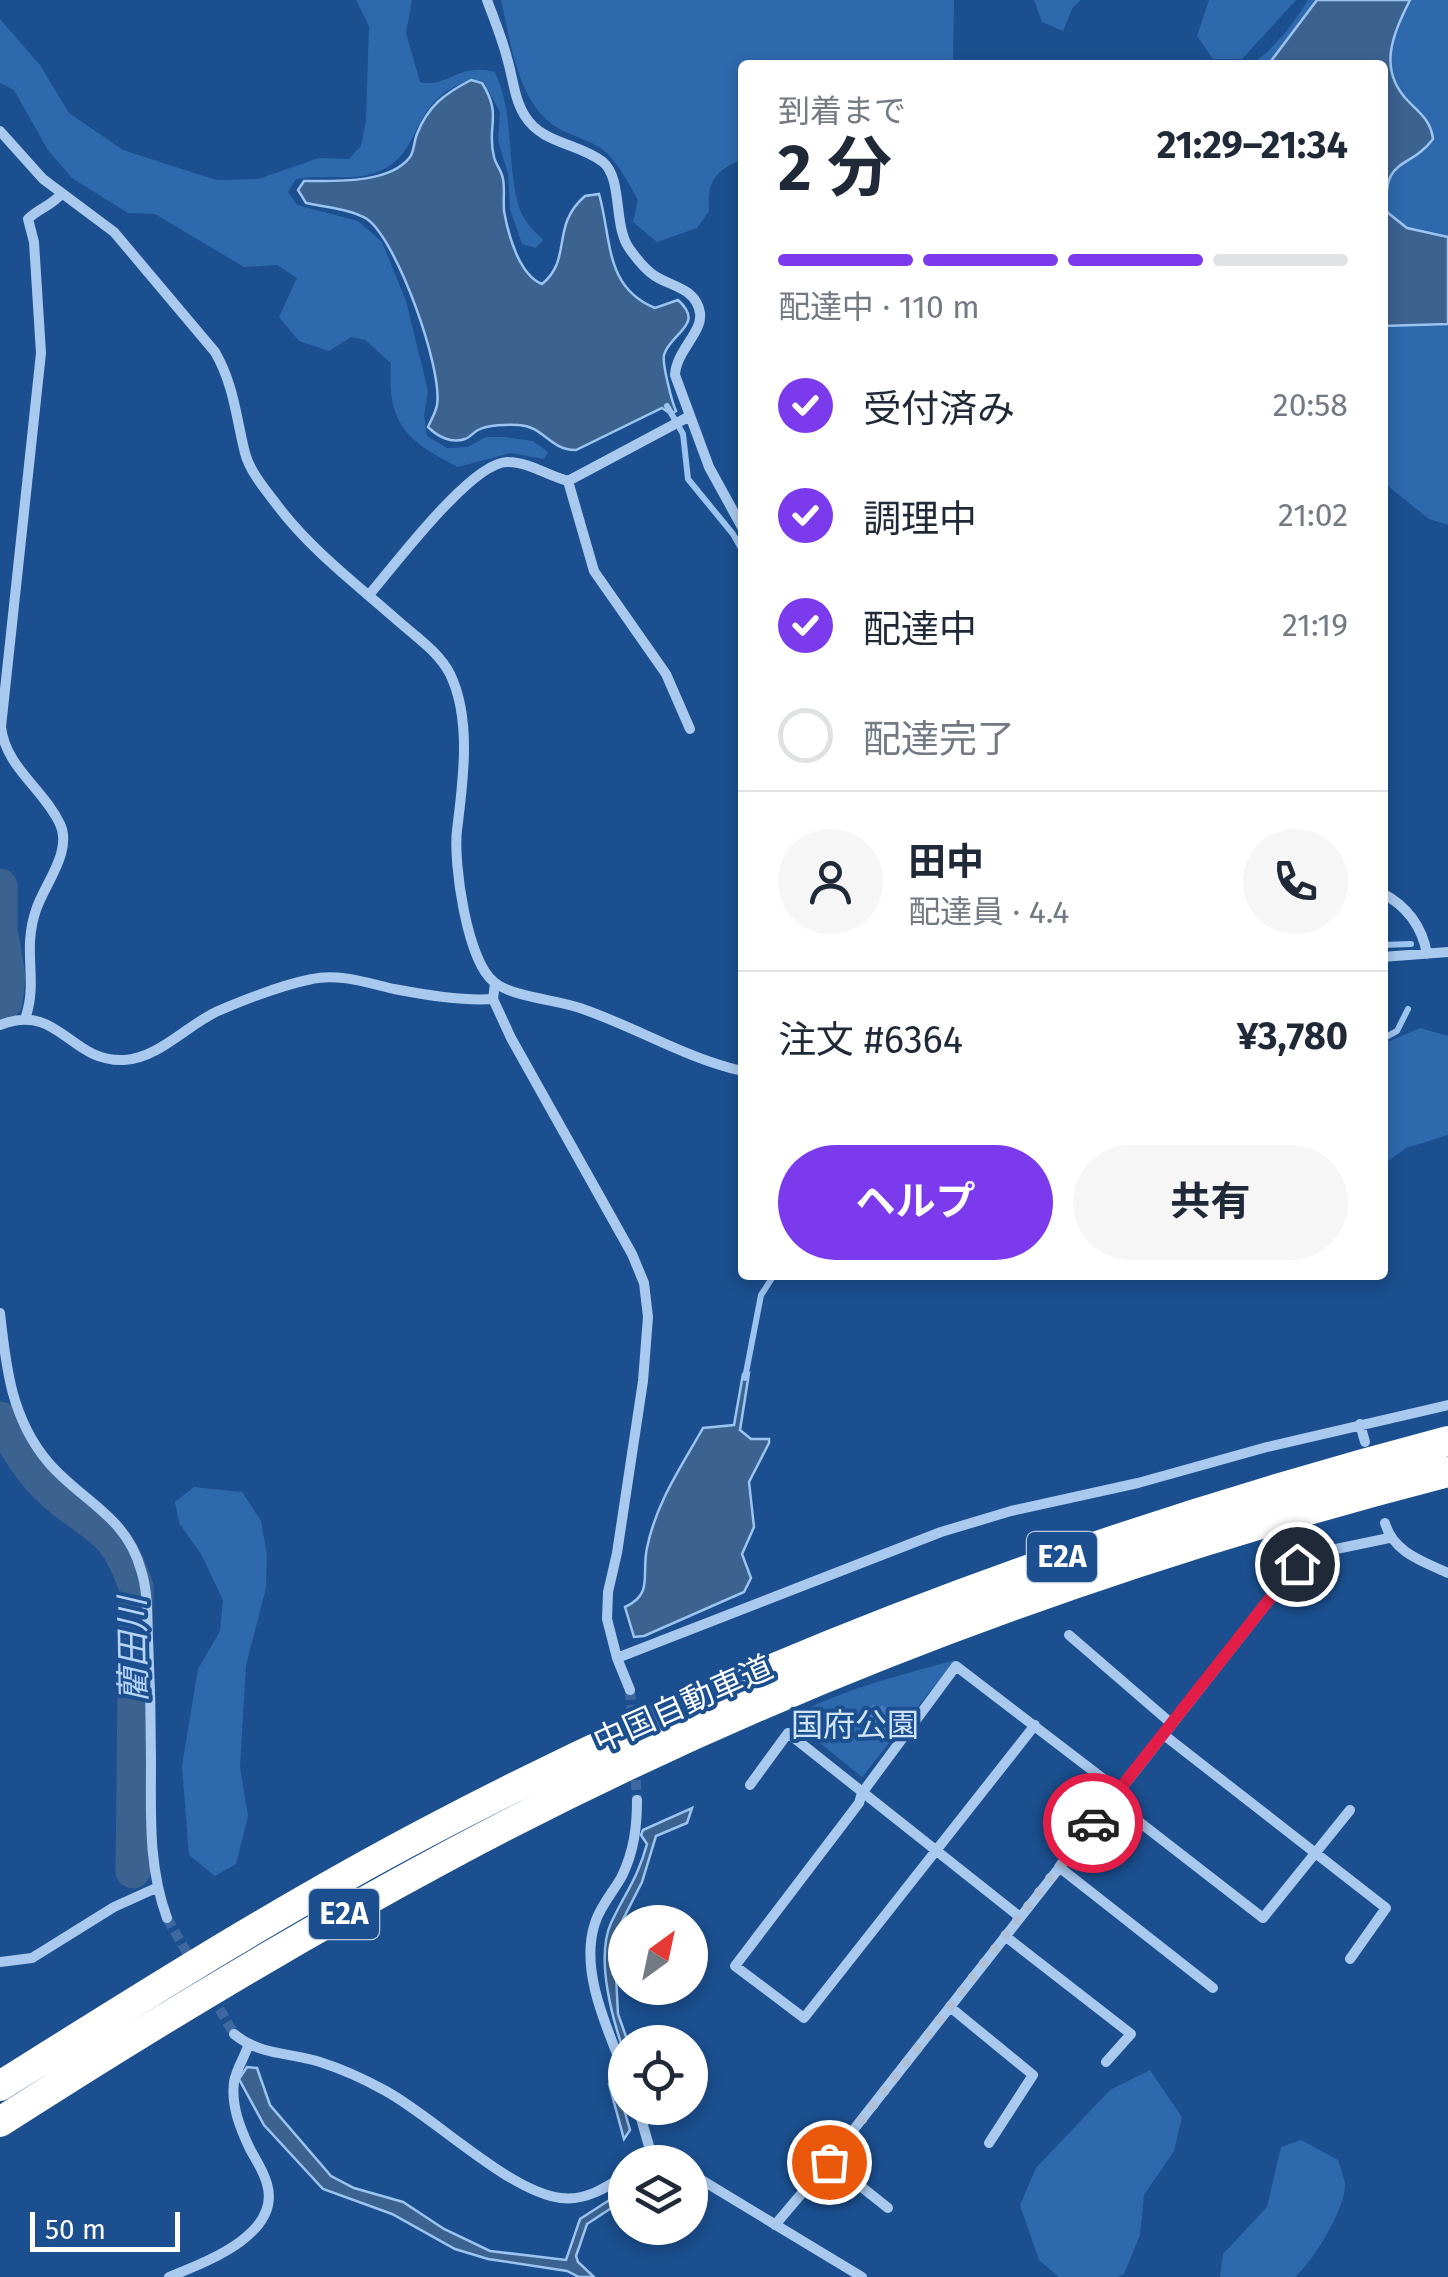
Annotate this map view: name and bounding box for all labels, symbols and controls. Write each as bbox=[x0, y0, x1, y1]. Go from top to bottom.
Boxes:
text: 到着まで bbox=[778, 92, 906, 130]
text: 21:29–21:34 bbox=[1157, 122, 1348, 168]
text: 2 分 bbox=[778, 129, 892, 207]
text: 配達中 · 110 m bbox=[778, 288, 980, 326]
icon: check bbox=[778, 378, 833, 433]
text: 受付済み bbox=[863, 386, 1015, 432]
text: 20:58 bbox=[1273, 386, 1348, 424]
icon: check bbox=[778, 488, 833, 543]
text: 調理中 bbox=[863, 496, 977, 542]
text: 21:02 bbox=[1278, 496, 1348, 534]
icon: check bbox=[778, 598, 833, 653]
text: 配達中 bbox=[863, 606, 977, 652]
text: 21:19 bbox=[1282, 606, 1348, 644]
text: 配達完了 bbox=[863, 716, 1015, 762]
button: person bbox=[778, 829, 883, 934]
button: phone bbox=[1243, 829, 1348, 934]
text: 田中 bbox=[908, 839, 984, 885]
text: 配達員 · 4.4 bbox=[908, 893, 1069, 931]
text: ¥3,780 bbox=[1237, 1013, 1348, 1059]
text: 注文 #6364 bbox=[778, 1017, 963, 1063]
button: ヘルプ bbox=[778, 1145, 1053, 1260]
button: 共有 bbox=[1073, 1145, 1348, 1260]
pin bbox=[1255, 1522, 1340, 1607]
road number: E2A bbox=[1027, 1532, 1097, 1582]
icon: home bbox=[1270, 1537, 1325, 1592]
water label: 藺田川 bbox=[111, 1593, 155, 1703]
street label: 中国自動車道 bbox=[588, 1648, 778, 1760]
park label: 国府公園 bbox=[791, 1706, 919, 1744]
courier bbox=[1043, 1773, 1143, 1873]
icon: car bbox=[1066, 1796, 1121, 1851]
road number: E2A bbox=[309, 1889, 379, 1939]
north arrow bbox=[608, 1905, 708, 2005]
map controls bbox=[608, 1905, 708, 2245]
button: locate bbox=[608, 2025, 708, 2125]
pin bbox=[787, 2120, 872, 2205]
icon: bag bbox=[802, 2135, 857, 2190]
button: layers bbox=[608, 2145, 708, 2245]
scale bar bbox=[30, 2207, 180, 2252]
text: 50 m bbox=[45, 2213, 106, 2246]

